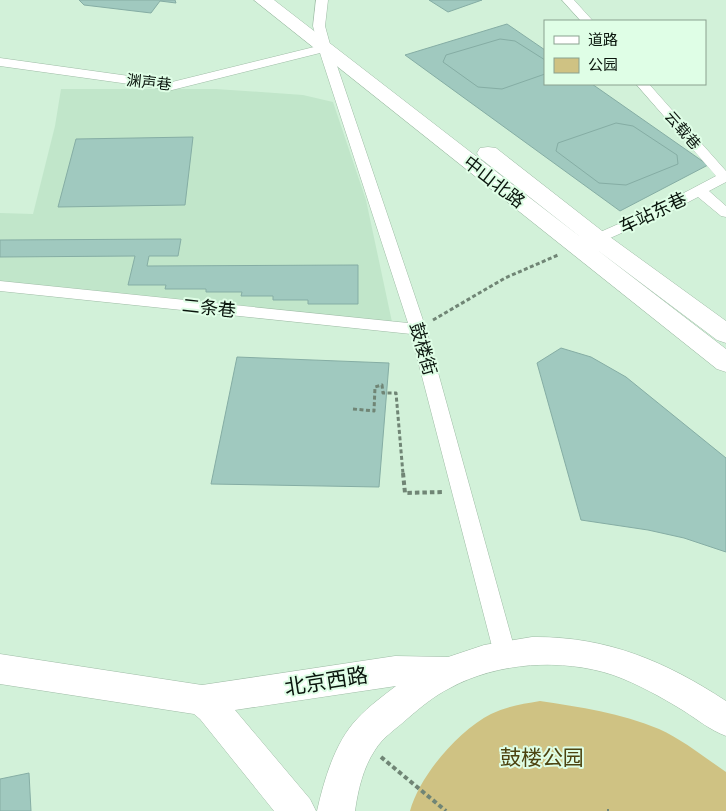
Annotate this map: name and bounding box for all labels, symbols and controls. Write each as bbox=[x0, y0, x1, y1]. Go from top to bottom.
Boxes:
legend bbox=[544, 20, 706, 85]
text: 道路 bbox=[588, 30, 618, 49]
text: 公园 bbox=[588, 55, 618, 74]
street label: 渊声巷 bbox=[126, 70, 172, 94]
street label: 云载巷 bbox=[661, 107, 705, 153]
street label: 中山北路 bbox=[459, 151, 529, 213]
street label: 车站东巷 bbox=[616, 188, 690, 238]
street label: 二条巷 bbox=[181, 294, 237, 322]
street label: 鼓楼街 bbox=[405, 320, 441, 378]
street label: 北京西路 bbox=[283, 662, 369, 700]
park label: 鼓楼公园 bbox=[500, 745, 584, 770]

